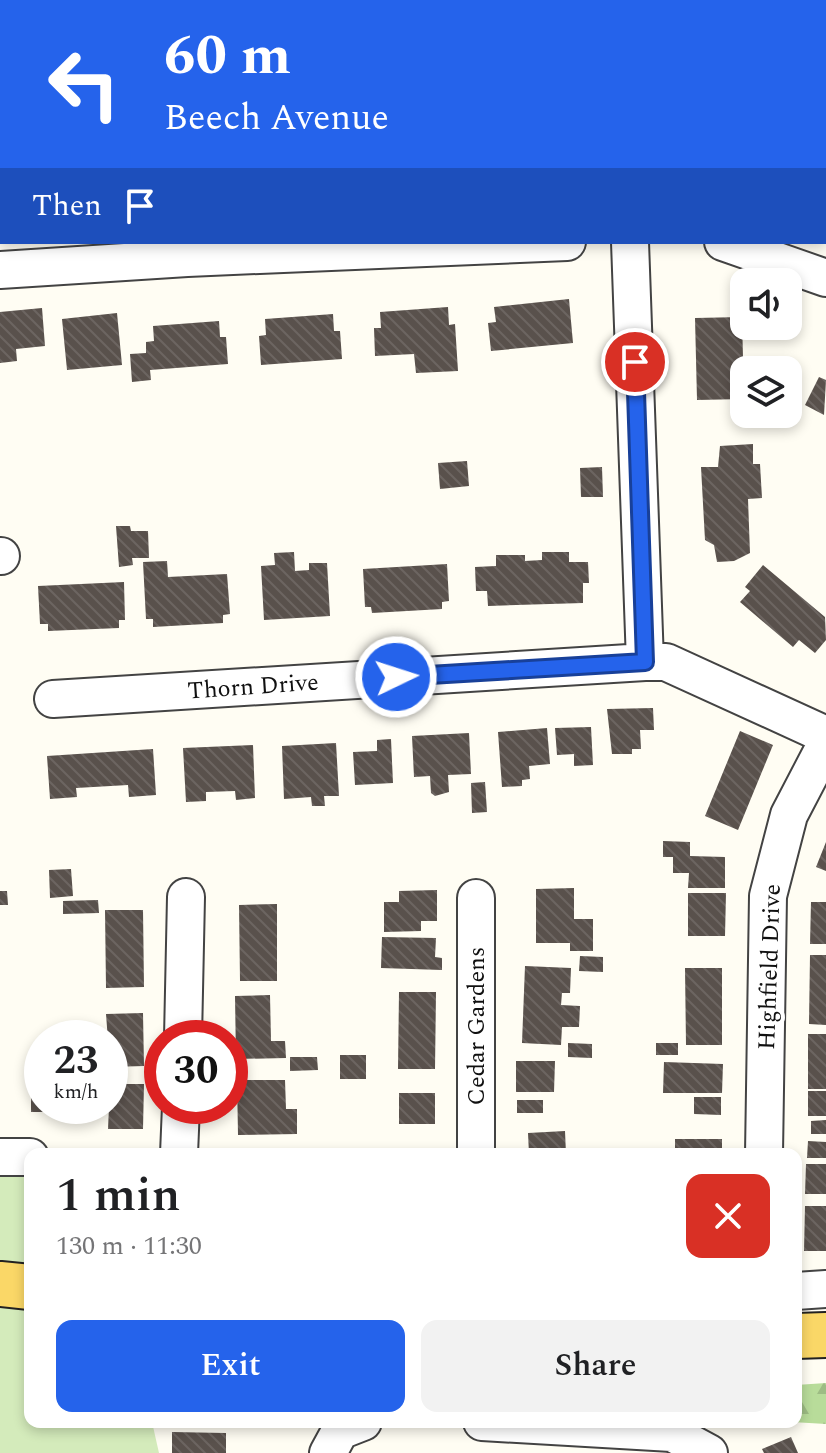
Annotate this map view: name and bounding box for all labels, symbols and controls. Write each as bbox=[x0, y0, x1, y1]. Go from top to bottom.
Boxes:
text: 60 m bbox=[164, 14, 291, 99]
icon: left bbox=[32, 32, 136, 136]
text: Beech Avenue bbox=[164, 91, 389, 146]
text: Then bbox=[32, 183, 102, 229]
icon: arrive bbox=[118, 184, 162, 228]
map controls bbox=[730, 268, 802, 428]
button: sound bbox=[730, 268, 802, 340]
pin bbox=[601, 328, 669, 396]
icon: arrive bbox=[613, 340, 657, 384]
button: layers bbox=[730, 356, 802, 428]
position arrow bbox=[354, 635, 438, 719]
street label: Thorn Drive bbox=[186, 664, 320, 710]
street label: Highfield Drive bbox=[749, 883, 791, 1051]
street label: Cedar Gardens bbox=[459, 947, 495, 1105]
speed limit sign: 30 bbox=[144, 1020, 248, 1124]
text: 23 bbox=[54, 1031, 98, 1092]
text: km/h bbox=[54, 1077, 99, 1107]
text: 1 min bbox=[56, 1159, 181, 1232]
button: close bbox=[686, 1174, 770, 1258]
text: 130 m · 11:30 bbox=[56, 1226, 202, 1266]
button: Exit bbox=[56, 1320, 405, 1412]
button: Share bbox=[421, 1320, 770, 1412]

